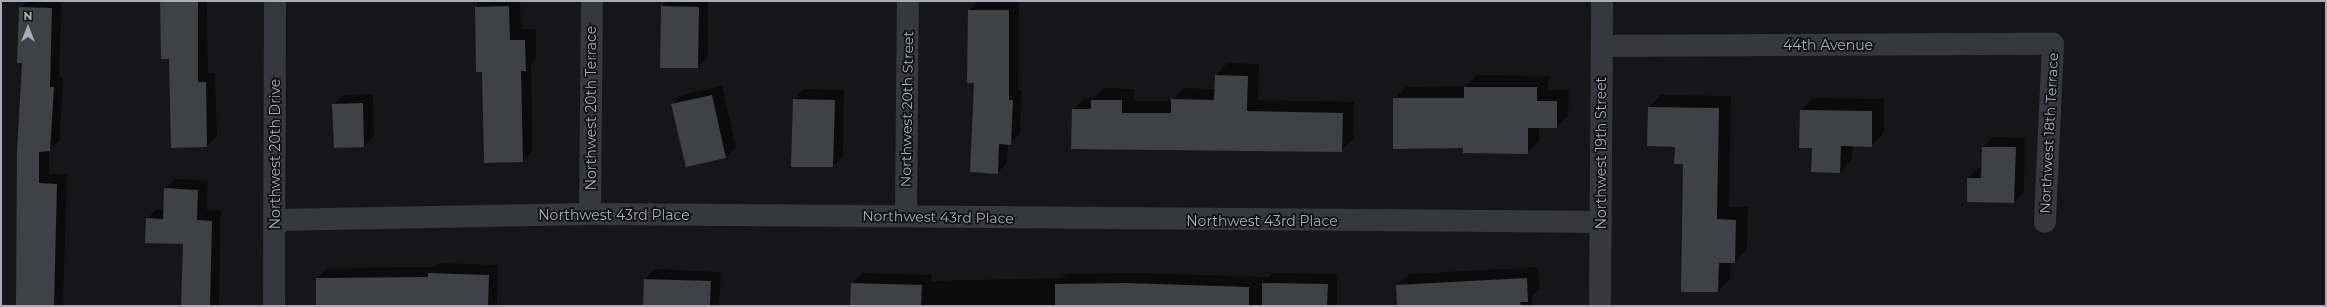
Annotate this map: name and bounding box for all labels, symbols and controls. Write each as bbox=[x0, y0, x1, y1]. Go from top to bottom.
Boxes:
north arrow bbox=[8, 8, 48, 48]
text: N bbox=[24, 9, 32, 23]
street label: Northwest 20th Terrace bbox=[583, 26, 599, 190]
street label: Northwest 20th Street bbox=[897, 31, 917, 187]
street label: 44th Avenue bbox=[1783, 37, 1873, 53]
street label: Northwest 18th Terrace bbox=[2036, 52, 2062, 214]
street label: Northwest 19th Street bbox=[1593, 77, 1609, 229]
street label: Northwest 20th Drive bbox=[267, 79, 283, 229]
street label: Northwest 43rd Place bbox=[538, 207, 690, 223]
street label: Northwest 43rd Place bbox=[862, 207, 1014, 227]
street label: Northwest 43rd Place bbox=[1186, 213, 1338, 229]

